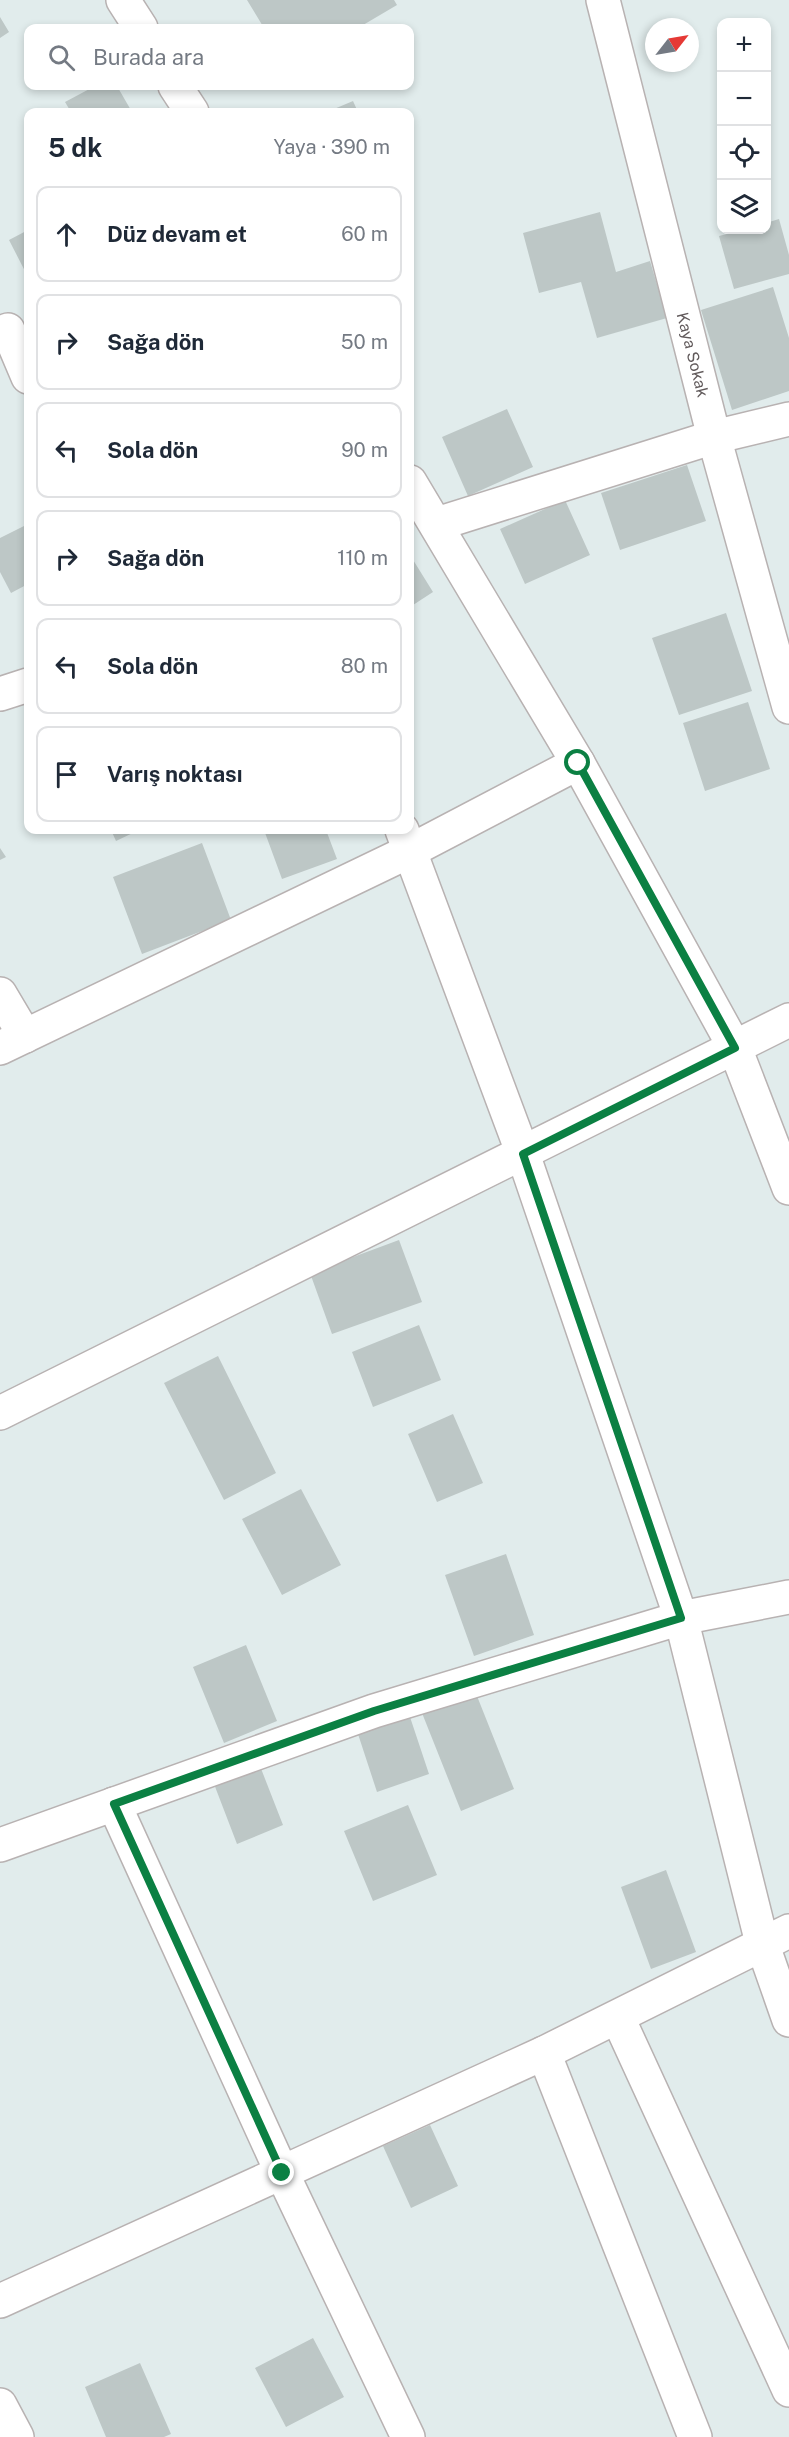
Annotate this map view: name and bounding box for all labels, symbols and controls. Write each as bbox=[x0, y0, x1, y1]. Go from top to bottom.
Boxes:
north arrow bbox=[645, 18, 699, 72]
map controls bbox=[717, 18, 771, 234]
button: + bbox=[717, 18, 771, 72]
search box bbox=[24, 24, 414, 90]
icon: search bbox=[45, 41, 78, 74]
text: Burada ara bbox=[93, 44, 204, 70]
button: − bbox=[717, 72, 771, 126]
button: locate bbox=[717, 126, 771, 180]
text: 5 dk bbox=[48, 132, 102, 163]
text: Yaya · 390 m bbox=[273, 135, 390, 159]
button: layers bbox=[717, 180, 771, 234]
icon: ahead bbox=[50, 218, 83, 251]
text: Düz devam et bbox=[107, 221, 247, 247]
text: 60 m bbox=[341, 222, 388, 246]
street label: Kaya Sokak bbox=[673, 310, 713, 399]
icon: right bbox=[50, 326, 83, 359]
text: Sağa dön bbox=[107, 329, 204, 355]
text: 50 m bbox=[341, 330, 388, 354]
icon: left bbox=[50, 434, 83, 467]
text: Sola dön bbox=[107, 437, 198, 463]
text: 90 m bbox=[341, 438, 388, 462]
icon: right bbox=[50, 542, 83, 575]
text: Sağa dön bbox=[107, 545, 204, 571]
text: 110 m bbox=[337, 546, 388, 570]
icon: left bbox=[50, 650, 83, 683]
text: Sola dön bbox=[107, 653, 198, 679]
text: 80 m bbox=[341, 654, 388, 678]
route start bbox=[564, 749, 590, 775]
icon: arrive bbox=[50, 758, 83, 791]
text: Varış noktası bbox=[107, 761, 242, 787]
route end bbox=[268, 2159, 294, 2185]

